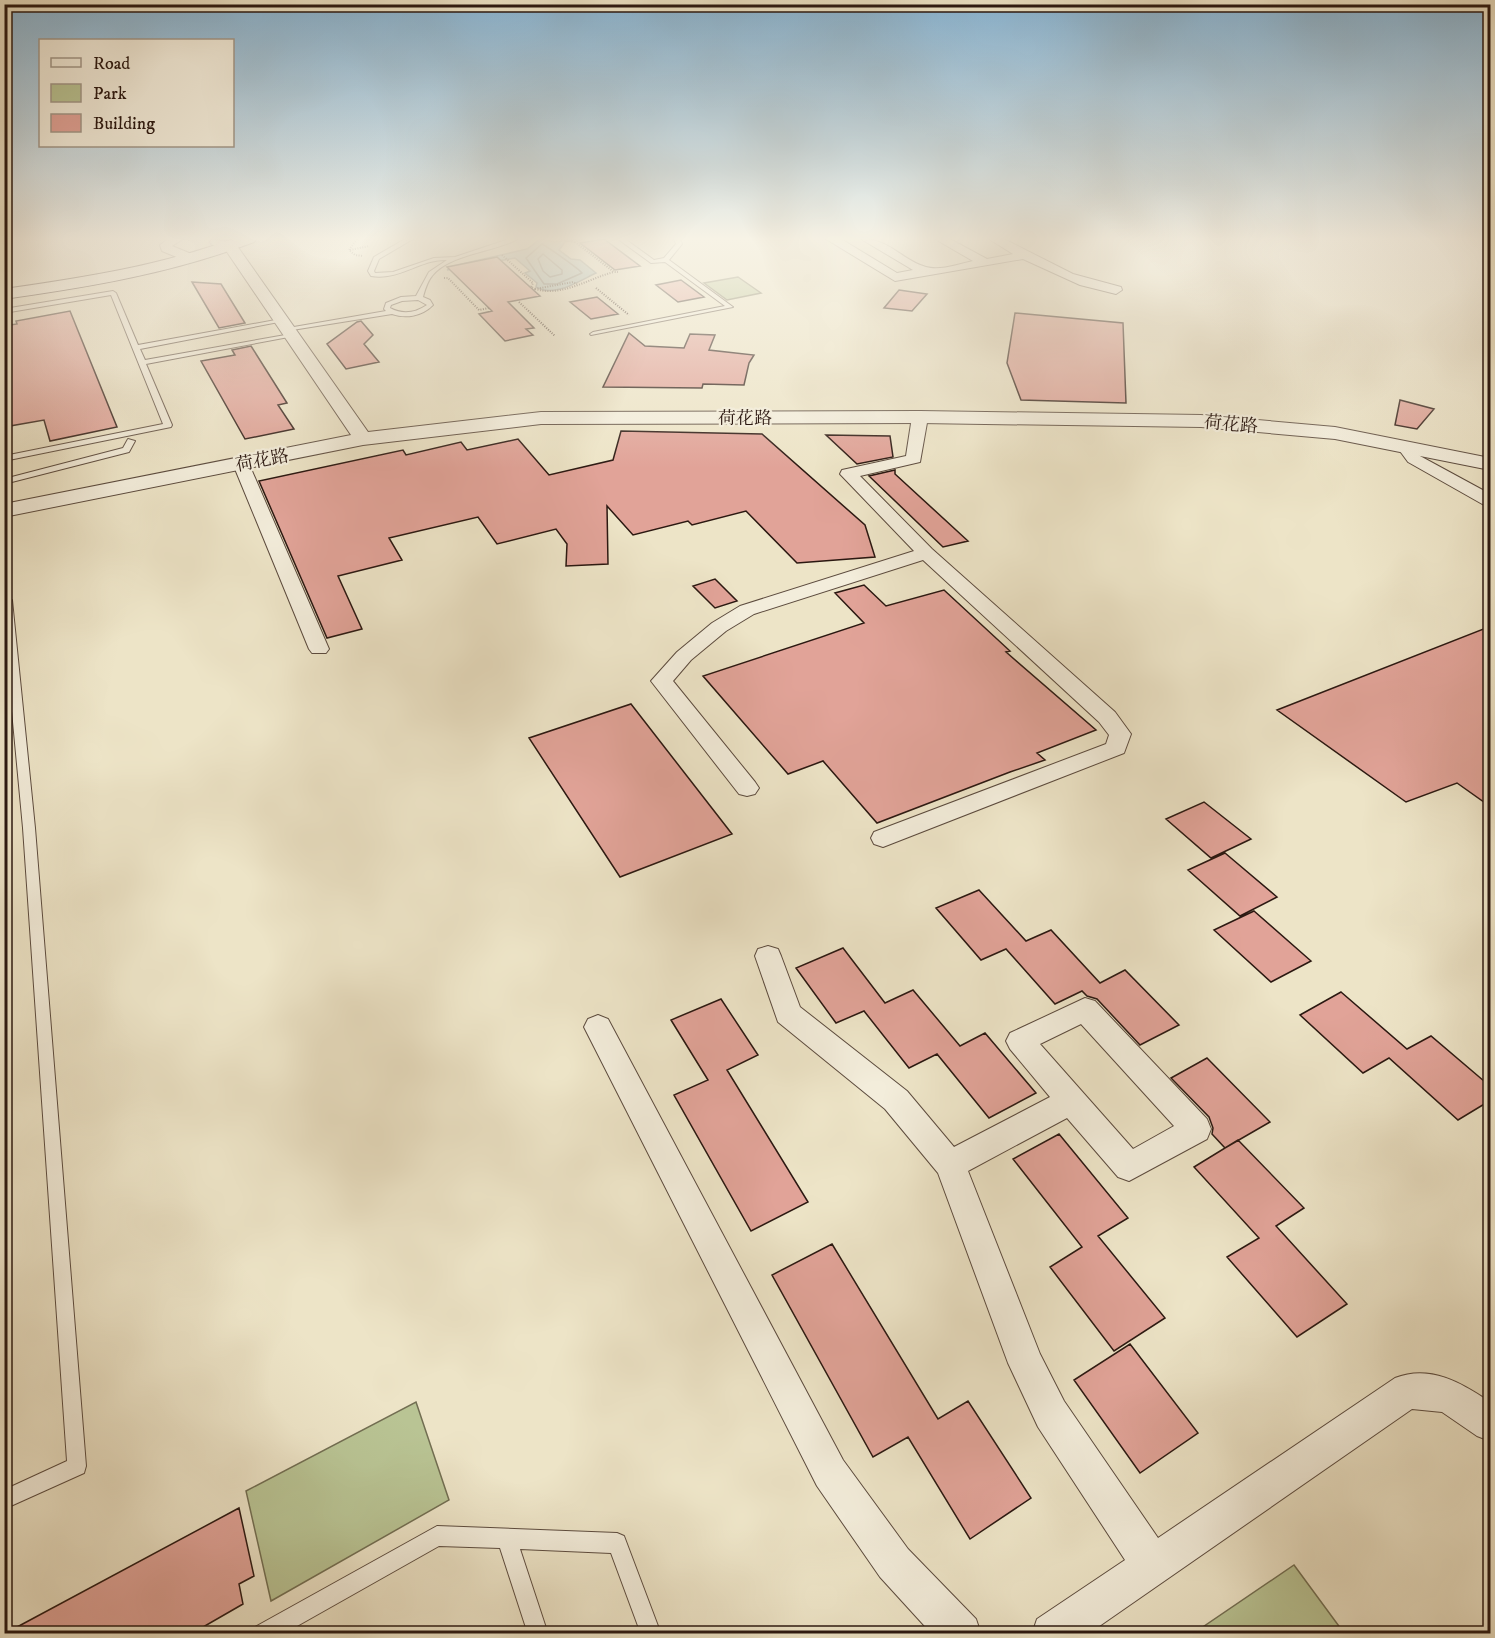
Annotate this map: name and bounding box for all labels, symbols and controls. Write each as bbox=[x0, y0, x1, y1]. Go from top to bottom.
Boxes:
legend bbox=[39, 39, 234, 147]
text: Road bbox=[93, 53, 130, 75]
text: Park bbox=[93, 83, 127, 105]
text: Building bbox=[93, 113, 155, 135]
street label: 荷花路 bbox=[718, 408, 772, 430]
street label: 荷花路 bbox=[1203, 412, 1259, 438]
street label: 荷花路 bbox=[234, 445, 291, 477]

